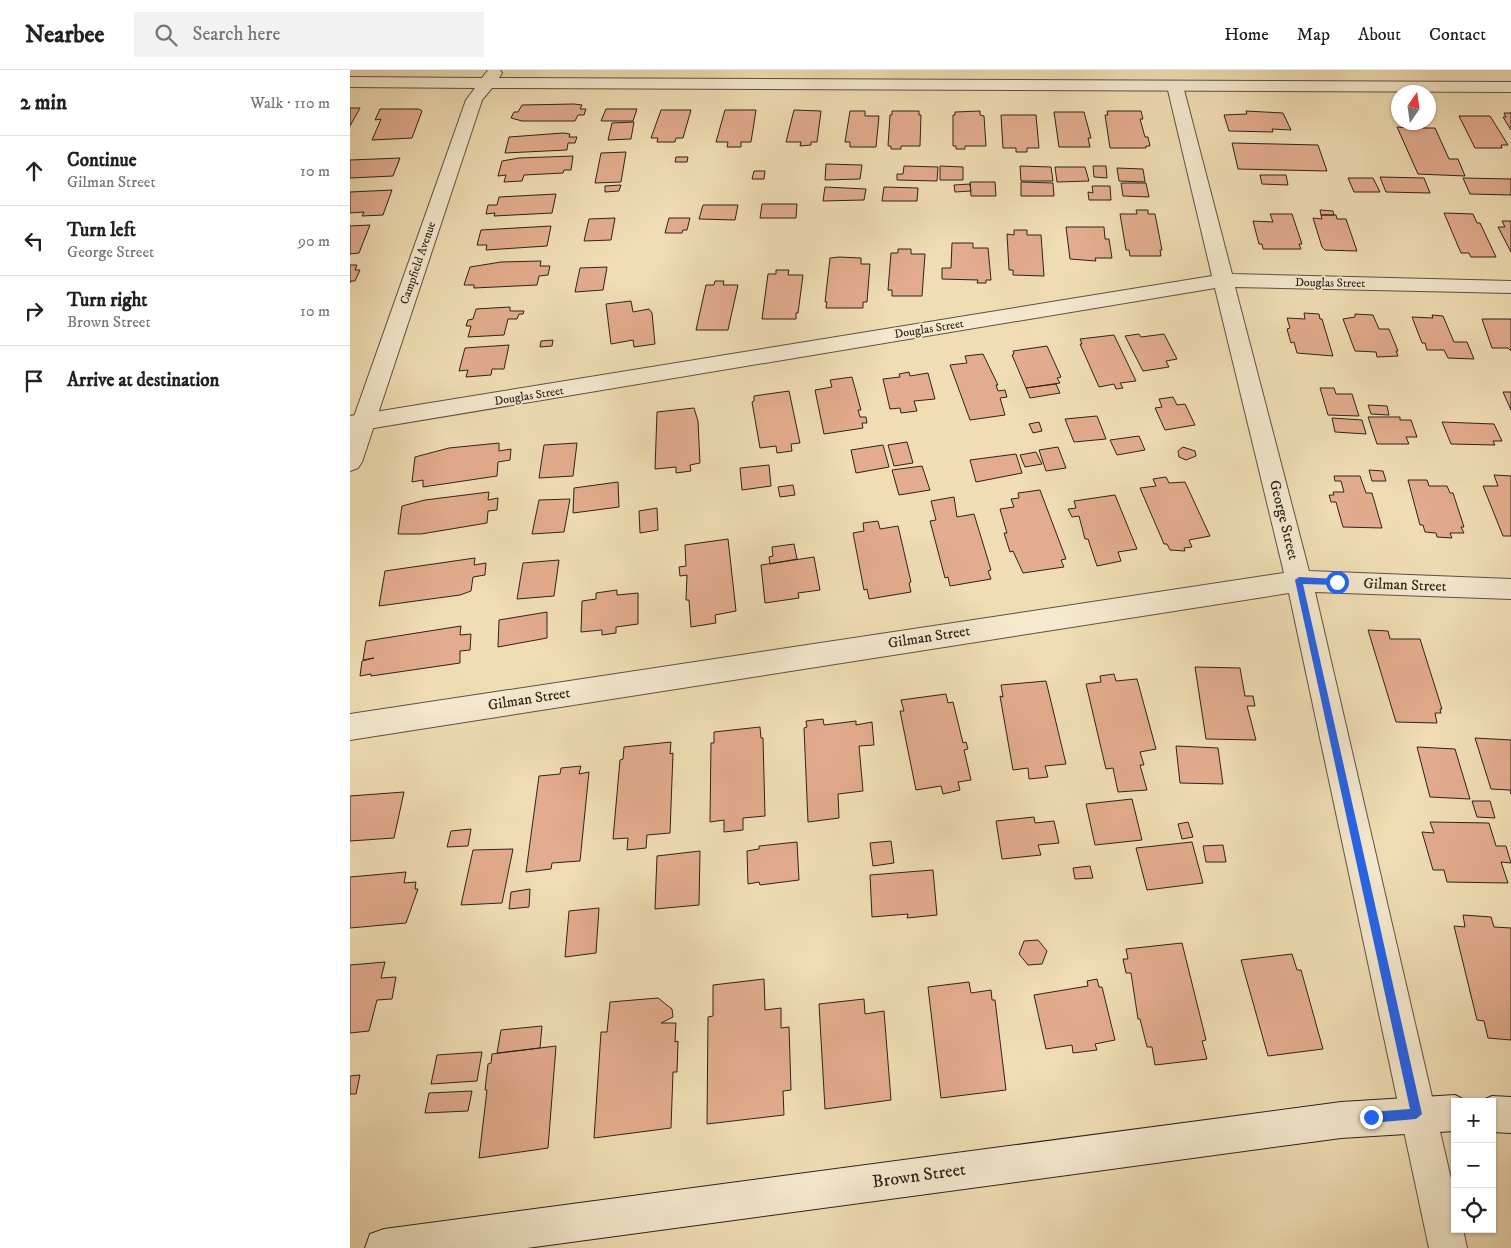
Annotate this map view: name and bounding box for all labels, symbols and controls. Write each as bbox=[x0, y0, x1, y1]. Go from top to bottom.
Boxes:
search box bbox=[134, 12, 484, 57]
text: Nearbee bbox=[25, 20, 104, 50]
icon: search bbox=[152, 21, 180, 49]
text: Search here bbox=[192, 23, 280, 46]
text: Home bbox=[1224, 24, 1269, 46]
text: Map bbox=[1297, 24, 1330, 46]
text: About bbox=[1358, 24, 1401, 46]
text: Contact bbox=[1429, 24, 1486, 46]
north arrow bbox=[1391, 85, 1436, 130]
text: 2 min bbox=[20, 90, 67, 116]
text: Walk · 110 m bbox=[250, 93, 330, 113]
text: Continue bbox=[67, 149, 137, 172]
icon: ahead bbox=[20, 157, 48, 185]
text: 10 m bbox=[300, 161, 330, 181]
text: Gilman Street bbox=[67, 172, 156, 192]
text: Turn left bbox=[67, 219, 136, 242]
street label: Campfield Avenue bbox=[397, 220, 439, 306]
icon: left bbox=[20, 227, 48, 255]
text: 90 m bbox=[298, 231, 330, 251]
text: George Street bbox=[67, 242, 154, 262]
street label: Douglas Street bbox=[1295, 275, 1365, 291]
text: Turn right bbox=[67, 289, 147, 312]
icon: right bbox=[20, 297, 48, 325]
text: 10 m bbox=[300, 301, 330, 321]
text: Brown Street bbox=[67, 312, 151, 332]
street label: Douglas Street bbox=[893, 316, 965, 342]
icon: arrive bbox=[20, 367, 48, 395]
text: Arrive at destination bbox=[67, 369, 219, 392]
street label: Douglas Street bbox=[493, 383, 565, 409]
street label: George Street bbox=[1265, 478, 1303, 562]
route start bbox=[1326, 571, 1349, 594]
street label: Gilman Street bbox=[1363, 574, 1447, 596]
street label: Gilman Street bbox=[887, 621, 972, 653]
street label: Gilman Street bbox=[487, 683, 572, 715]
map controls bbox=[1451, 1098, 1496, 1233]
button: + bbox=[1451, 1098, 1496, 1143]
route end bbox=[1360, 1106, 1383, 1129]
button: − bbox=[1451, 1143, 1496, 1188]
street label: Brown Street bbox=[871, 1159, 967, 1193]
button: locate bbox=[1451, 1188, 1496, 1233]

